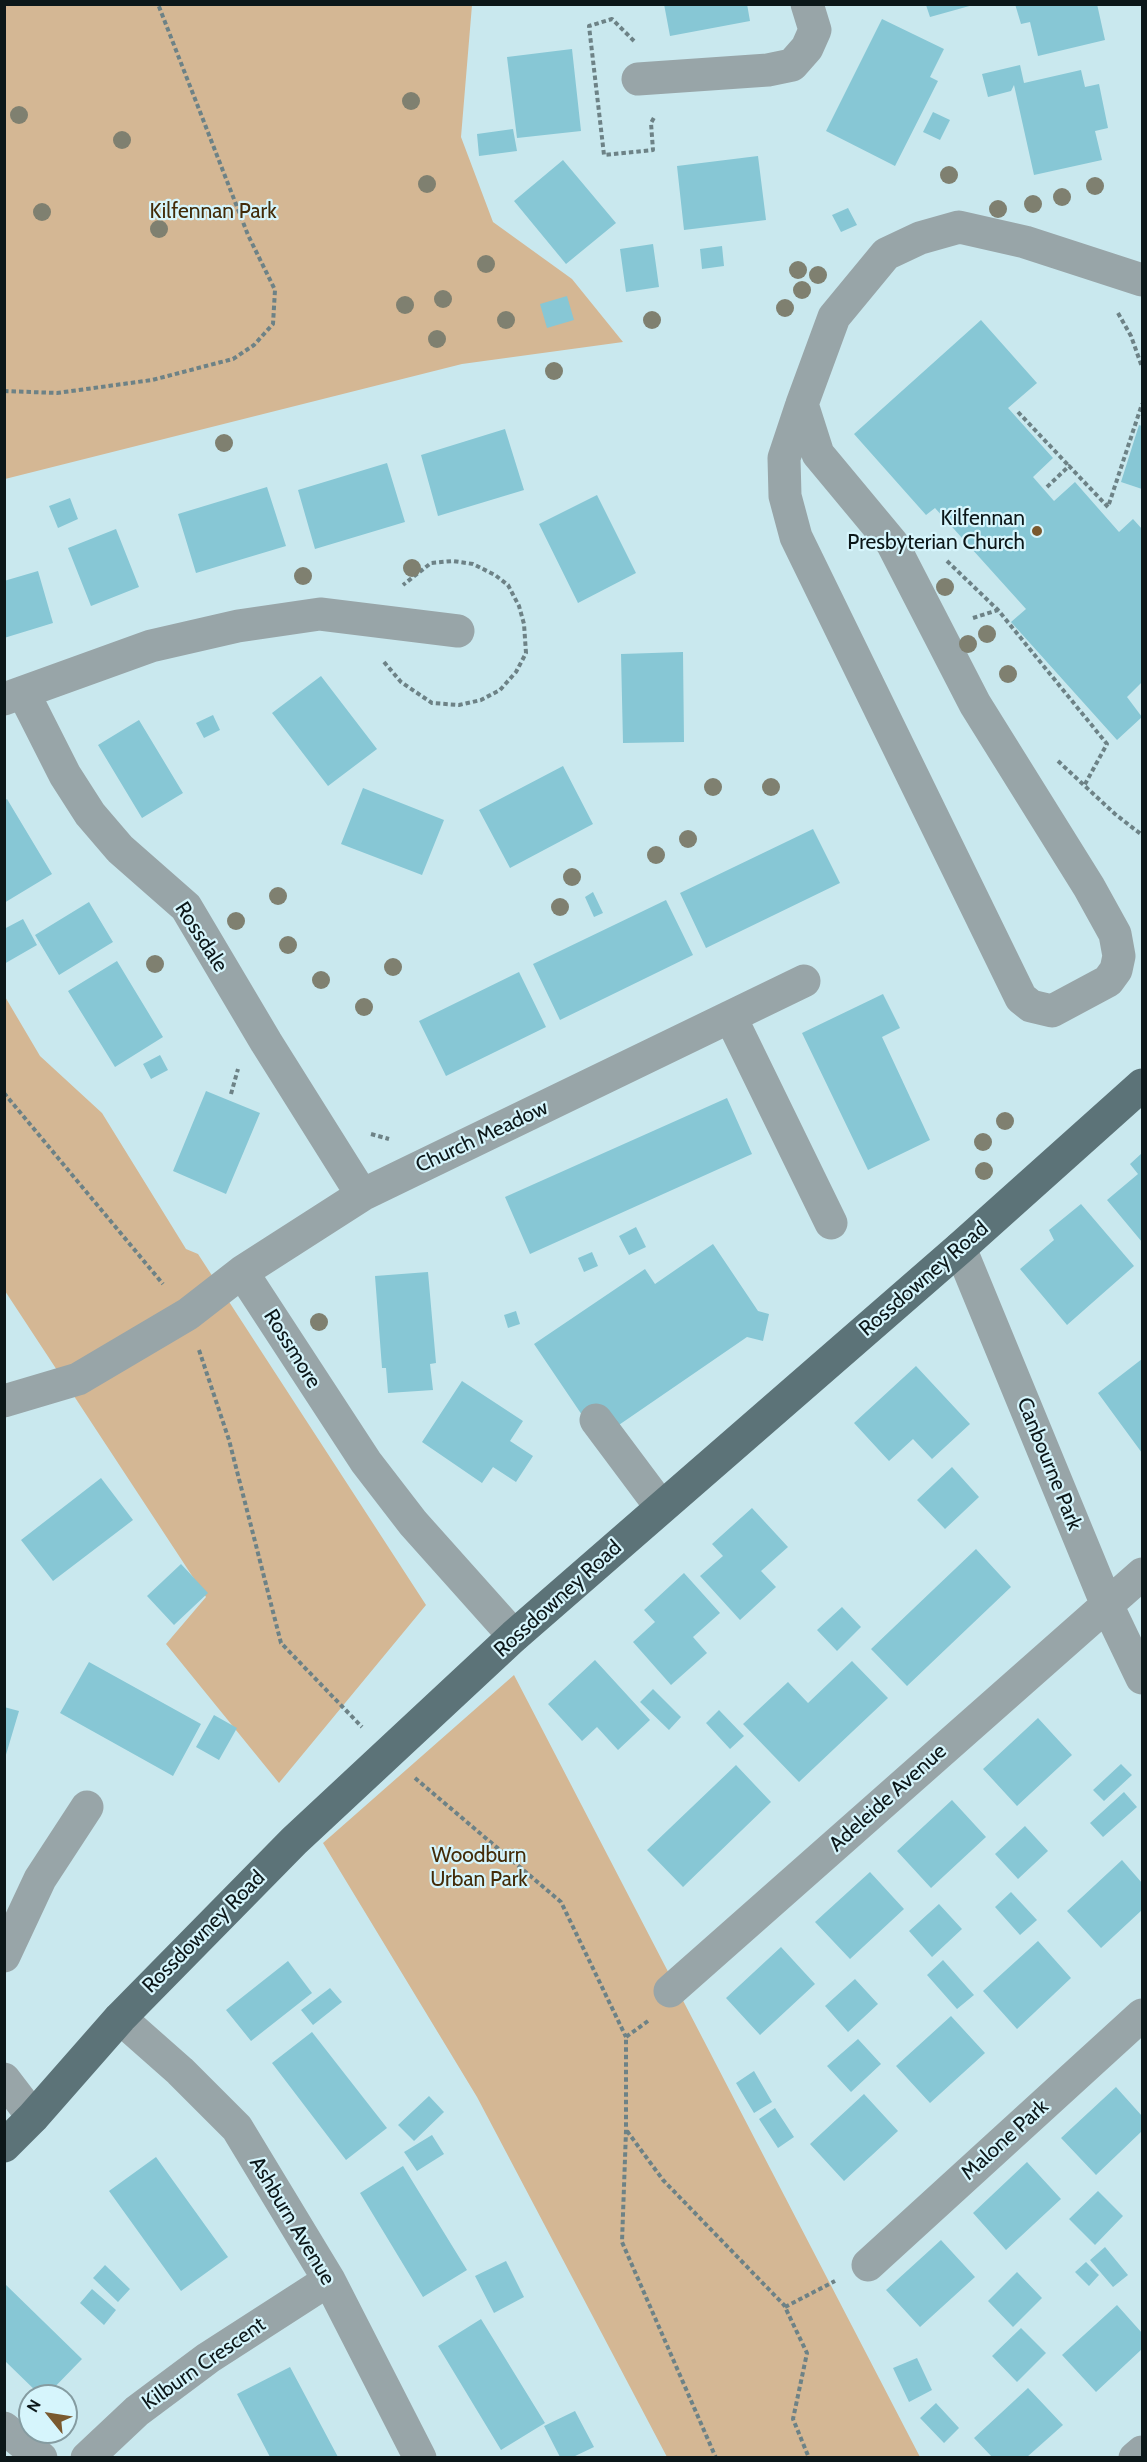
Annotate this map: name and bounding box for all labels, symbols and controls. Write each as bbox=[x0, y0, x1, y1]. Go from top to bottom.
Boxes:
park label: Kilfennan Park bbox=[149, 199, 277, 225]
place label: Kilfennan Presbyterian Church bbox=[847, 506, 1025, 556]
marker: Kilfennan Presbyterian Church bbox=[1030, 524, 1044, 538]
street label: Rossdale bbox=[169, 897, 233, 977]
street label: Church Meadow bbox=[412, 1095, 552, 1179]
street label: Rossdowney Road bbox=[854, 1216, 994, 1342]
street label: Rossmore bbox=[258, 1305, 326, 1393]
street label: Canbourne Park bbox=[1011, 1394, 1087, 1534]
street label: Rossdowney Road bbox=[489, 1535, 627, 1663]
street label: Adeleide Avenue bbox=[824, 1739, 952, 1857]
park label: Woodburn Urban Park bbox=[430, 1843, 528, 1893]
street label: Rossdowney Road bbox=[138, 1866, 270, 1998]
street label: Malone Park bbox=[956, 2094, 1054, 2186]
street label: Ashburn Avenue bbox=[244, 2152, 340, 2290]
street label: Kilburn Crescent bbox=[137, 2312, 271, 2416]
north arrow bbox=[18, 2384, 78, 2444]
text: N bbox=[23, 2396, 45, 2415]

